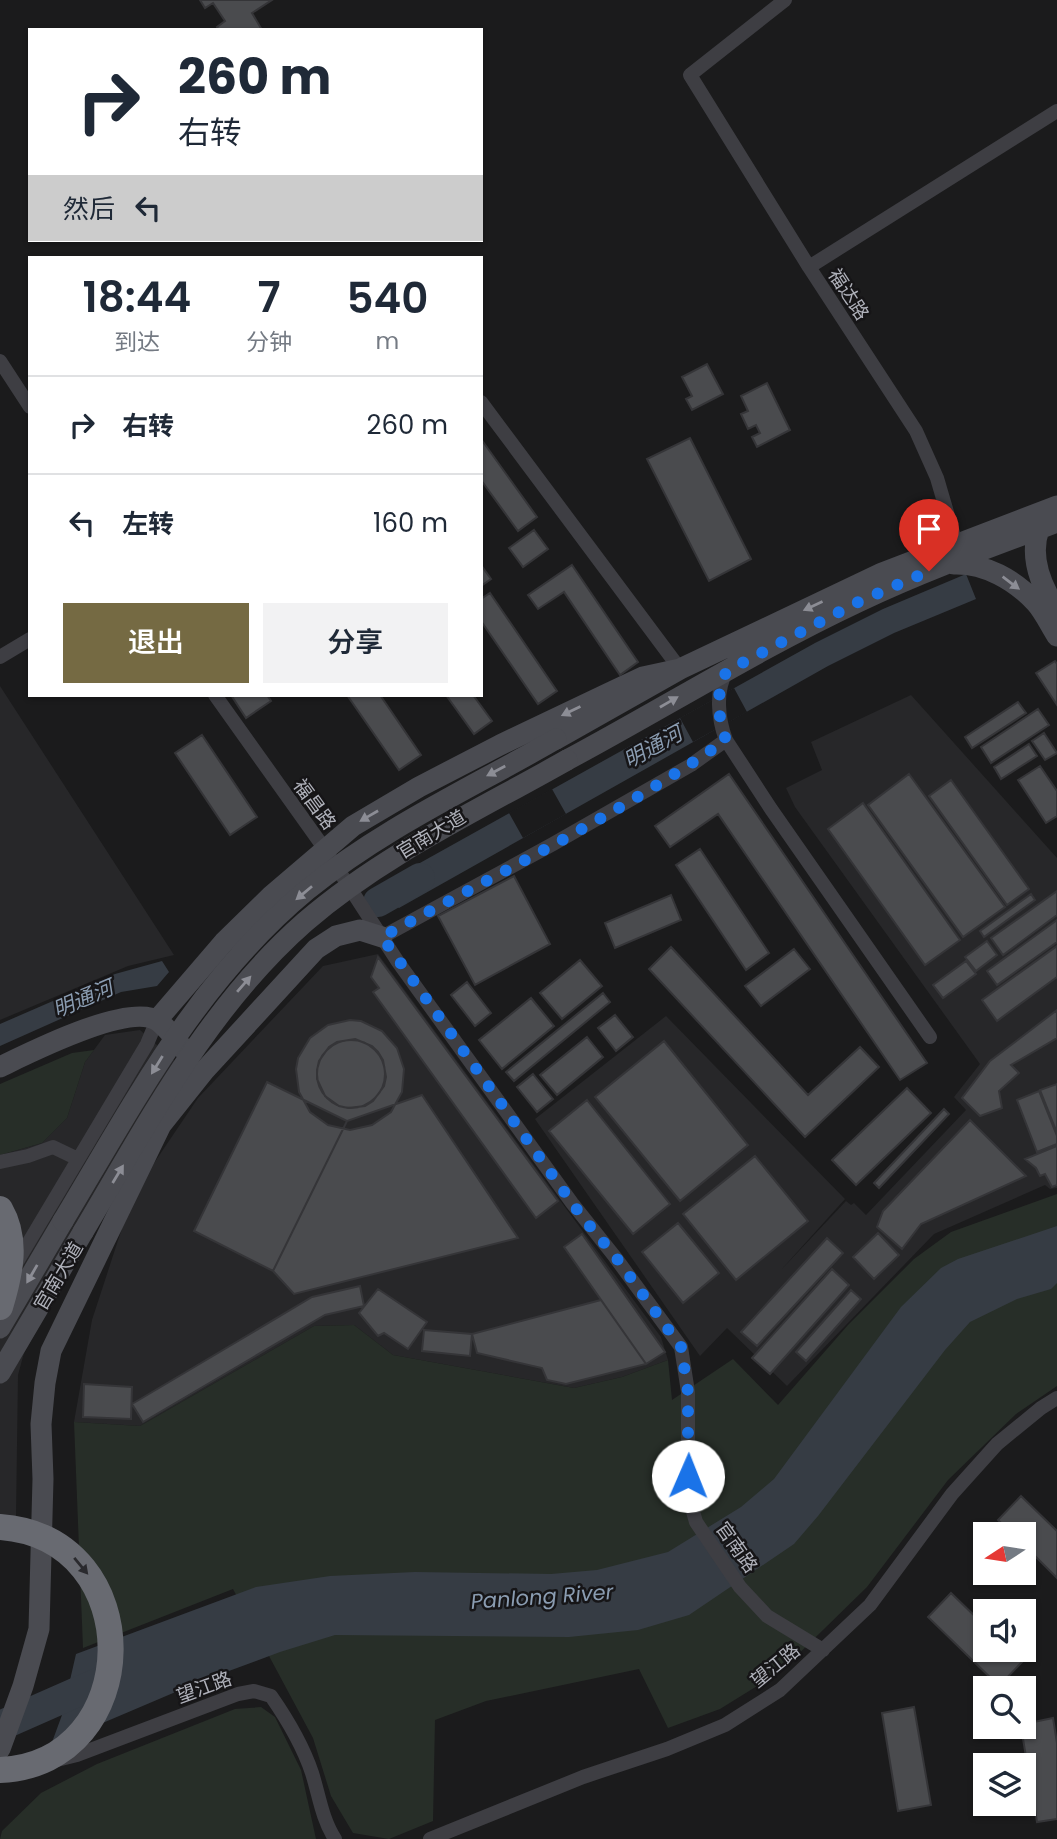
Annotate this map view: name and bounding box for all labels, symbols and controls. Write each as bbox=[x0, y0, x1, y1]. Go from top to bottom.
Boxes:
text: 260 m bbox=[178, 43, 331, 111]
icon: right bbox=[63, 56, 154, 147]
text: 右转 bbox=[178, 110, 242, 155]
icon: left bbox=[129, 189, 167, 227]
text: 然后 bbox=[63, 191, 115, 227]
street label: 福达路 bbox=[822, 263, 875, 326]
text: 18:44 bbox=[83, 268, 191, 327]
text: 7 bbox=[257, 268, 280, 327]
text: 540 bbox=[346, 269, 428, 328]
text: m bbox=[376, 325, 399, 357]
text: 到达 bbox=[114, 326, 160, 358]
text: 分钟 bbox=[246, 326, 292, 358]
icon: right bbox=[63, 406, 101, 444]
text: 260 m bbox=[366, 407, 448, 443]
text: 右转 bbox=[122, 408, 174, 444]
pin bbox=[899, 499, 959, 571]
icon: left bbox=[63, 504, 101, 542]
text: 160 m bbox=[373, 505, 448, 541]
text: 左转 bbox=[122, 506, 174, 542]
icon: arrive bbox=[910, 510, 948, 548]
one-way arrow bbox=[1002, 576, 1021, 590]
one-way arrow bbox=[803, 601, 823, 612]
button: 退出 bbox=[63, 603, 249, 683]
button: 分享 bbox=[263, 603, 448, 683]
one-way arrow bbox=[659, 696, 679, 708]
one-way arrow bbox=[561, 705, 581, 717]
water label: 明通河 bbox=[618, 717, 691, 775]
one-way arrow bbox=[486, 766, 506, 777]
street label: 福昌路 bbox=[287, 773, 342, 835]
street label: 官南大道 bbox=[392, 803, 471, 866]
one-way arrow bbox=[360, 810, 379, 822]
one-way arrow bbox=[296, 885, 313, 900]
water label: 明通河 bbox=[48, 971, 121, 1024]
one-way arrow bbox=[236, 976, 251, 993]
one-way arrow bbox=[150, 1055, 163, 1075]
one-way arrow bbox=[112, 1164, 124, 1183]
street label: 官南大道 bbox=[27, 1237, 90, 1316]
one-way arrow bbox=[26, 1265, 38, 1284]
position arrow bbox=[651, 1439, 725, 1513]
street label: 官南路 bbox=[709, 1516, 764, 1578]
north arrow bbox=[973, 1522, 1036, 1586]
map controls bbox=[973, 1522, 1036, 1816]
one-way arrow bbox=[73, 1556, 88, 1574]
water label: Panlong River bbox=[470, 1577, 615, 1616]
button: sound bbox=[973, 1599, 1036, 1662]
street label: 望江路 bbox=[745, 1637, 806, 1694]
street label: 望江路 bbox=[173, 1665, 236, 1710]
button: search bbox=[973, 1676, 1036, 1739]
button: layers bbox=[973, 1753, 1036, 1816]

